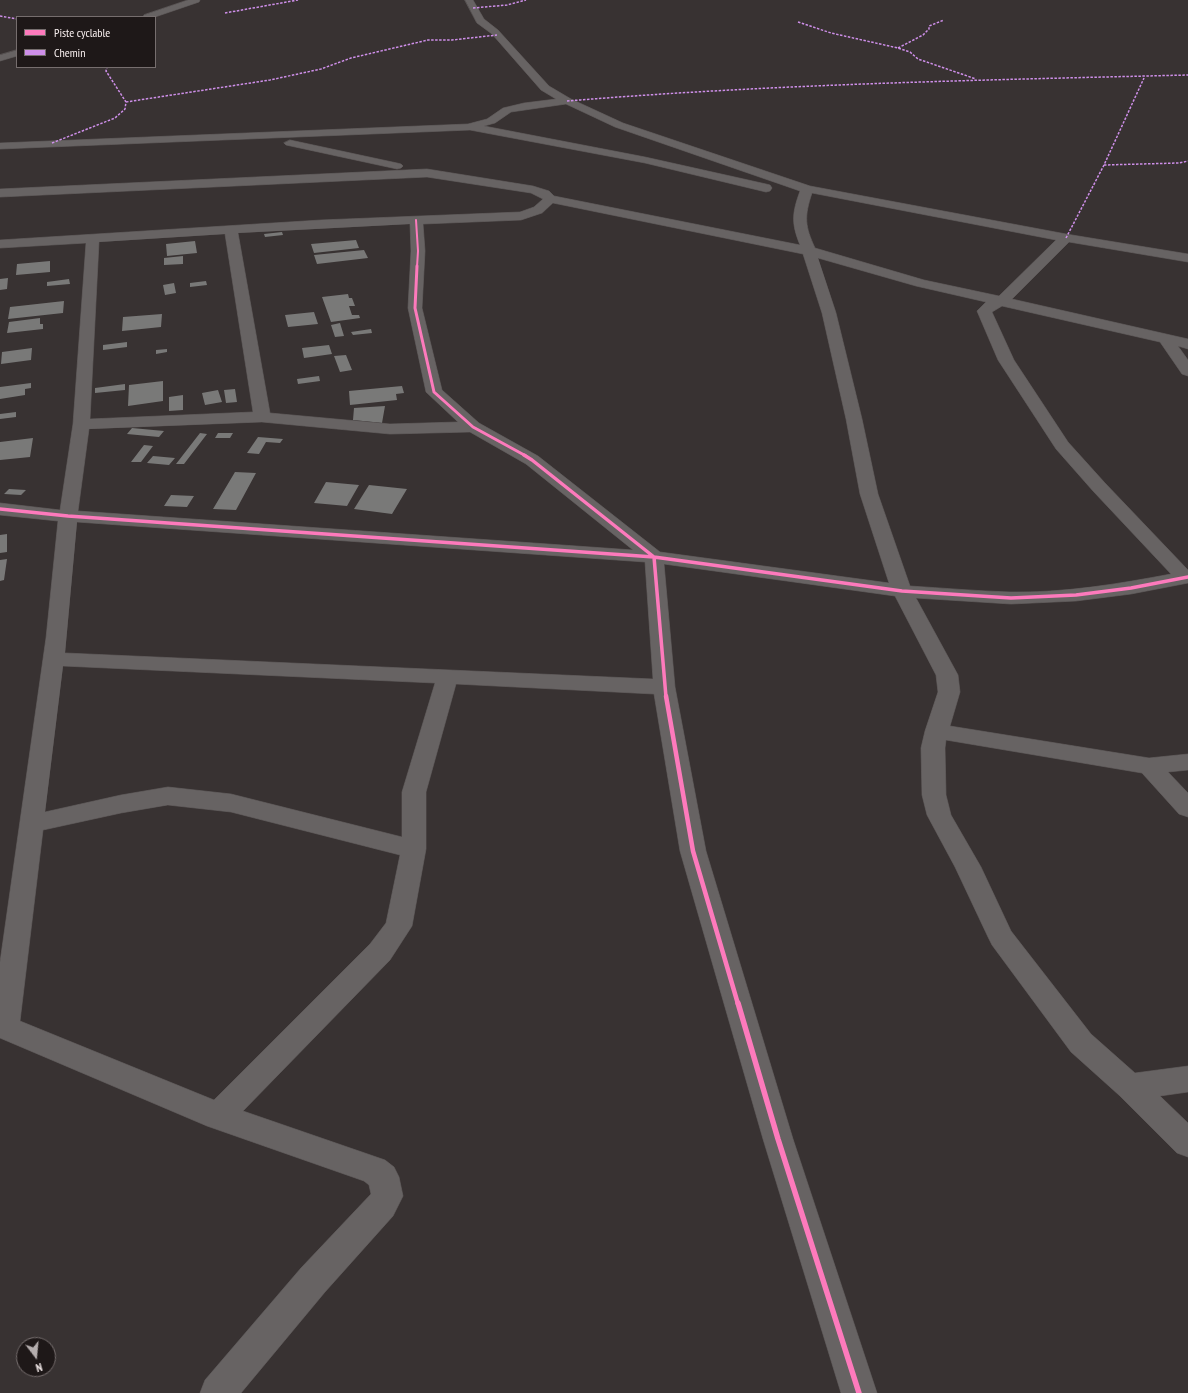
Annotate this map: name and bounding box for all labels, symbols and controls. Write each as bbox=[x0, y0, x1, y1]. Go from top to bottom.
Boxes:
legend bbox=[16, 16, 156, 68]
text: Piste cyclable bbox=[54, 25, 110, 40]
text: Chemin bbox=[54, 45, 85, 60]
north arrow bbox=[16, 1337, 56, 1377]
text: N bbox=[34, 1360, 44, 1375]

